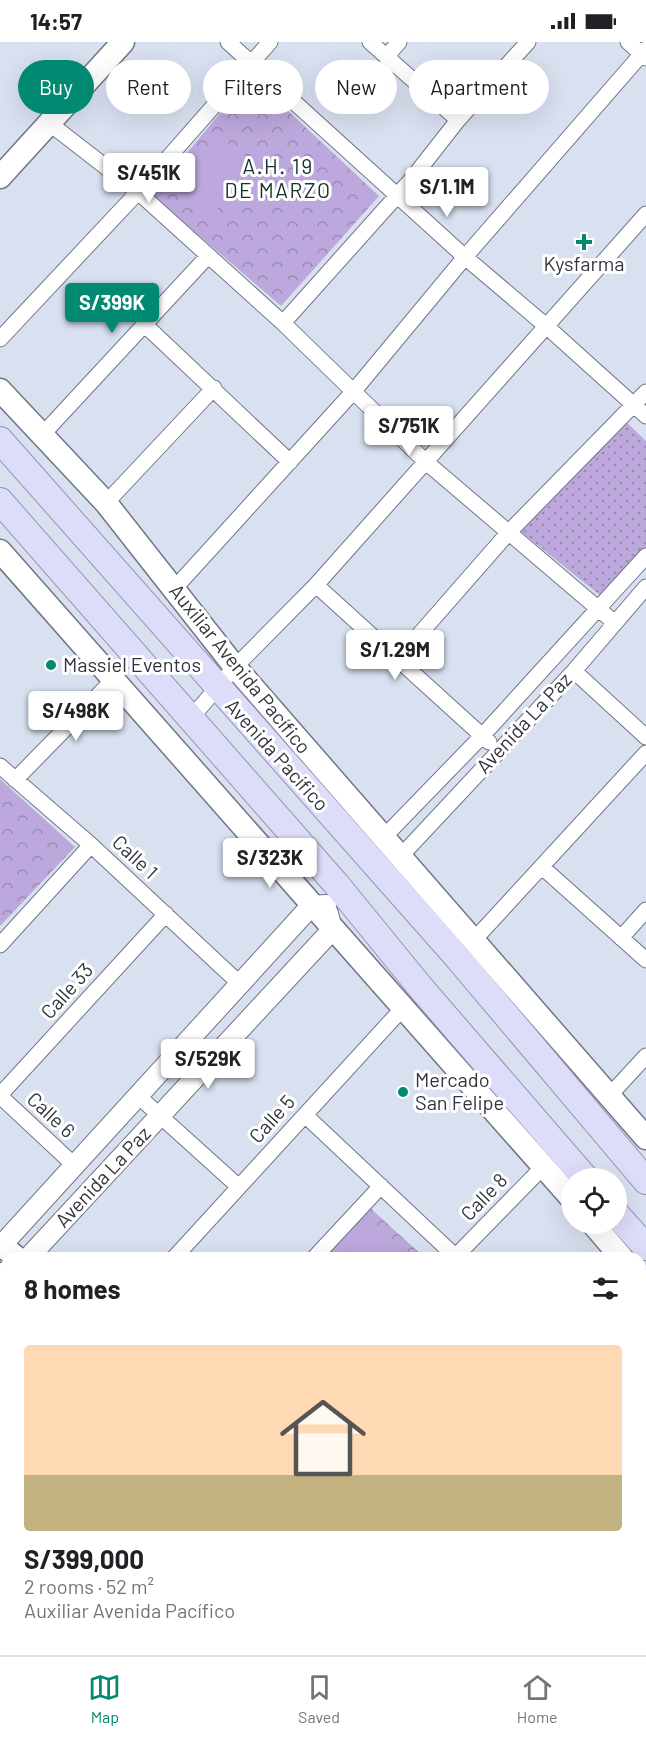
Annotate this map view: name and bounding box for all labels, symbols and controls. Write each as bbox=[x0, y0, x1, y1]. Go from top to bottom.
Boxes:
text: 14:57 bbox=[30, 8, 82, 34]
chip: Buy bbox=[18, 60, 94, 114]
chip: Rent bbox=[106, 60, 191, 114]
chip: Filters bbox=[203, 60, 303, 114]
chip: New bbox=[315, 60, 397, 114]
chip: Apartment bbox=[409, 60, 549, 114]
pin: S/451K bbox=[100, 153, 198, 204]
district label: A.H. 19 DE MARZO bbox=[224, 153, 332, 202]
text: S/451K bbox=[117, 160, 181, 184]
pin: S/1.1M bbox=[398, 167, 496, 218]
text: S/1.1M bbox=[419, 174, 475, 198]
marker: Kysfarma bbox=[577, 235, 591, 249]
place label: Kysfarma bbox=[543, 251, 625, 275]
pin: S/399K bbox=[63, 283, 161, 334]
text: S/399K bbox=[79, 290, 145, 314]
pin: S/751K bbox=[360, 406, 458, 457]
text: S/751K bbox=[378, 413, 440, 437]
street label: Auxiliar Avenida Pacífico bbox=[164, 579, 316, 759]
pin: S/1.29M bbox=[340, 630, 450, 681]
text: S/1.29M bbox=[360, 637, 430, 661]
place label: Massiel Eventos bbox=[63, 652, 201, 676]
marker: Massiel Eventos bbox=[44, 658, 58, 672]
street label: Avenida La Paz bbox=[471, 667, 576, 778]
pin: S/498K bbox=[27, 691, 125, 742]
street label: Avenida Pacífico bbox=[220, 694, 334, 816]
text: S/498K bbox=[42, 698, 110, 722]
street label: Calle 1 bbox=[108, 829, 163, 883]
pin: S/323K bbox=[221, 838, 319, 889]
text: S/323K bbox=[237, 845, 303, 869]
street label: Calle 33 bbox=[35, 958, 97, 1023]
pin: S/529K bbox=[159, 1039, 257, 1090]
text: S/529K bbox=[175, 1046, 241, 1070]
place label: Mercado San Felipe bbox=[415, 1067, 504, 1114]
marker: Mercado San Felipe bbox=[396, 1085, 410, 1099]
street label: Calle 6 bbox=[23, 1086, 80, 1142]
street label: Calle 5 bbox=[243, 1089, 299, 1147]
street label: Avenida La Paz bbox=[50, 1121, 155, 1232]
street label: Calle 8 bbox=[455, 1168, 512, 1225]
map controls bbox=[561, 1168, 627, 1234]
button: locate bbox=[561, 1168, 627, 1234]
icon: filters bbox=[589, 1272, 622, 1305]
text: 8 homes bbox=[24, 1273, 121, 1304]
icon: home bbox=[269, 1384, 377, 1492]
text: S/399,000 bbox=[24, 1543, 144, 1574]
text: 2 rooms · 52 m² bbox=[24, 1574, 154, 1598]
text: Auxiliar Avenida Pacífico bbox=[24, 1598, 235, 1622]
tab: Map bbox=[88, 1671, 121, 1726]
tab: Saved bbox=[298, 1671, 340, 1726]
tab: Home bbox=[517, 1671, 558, 1726]

